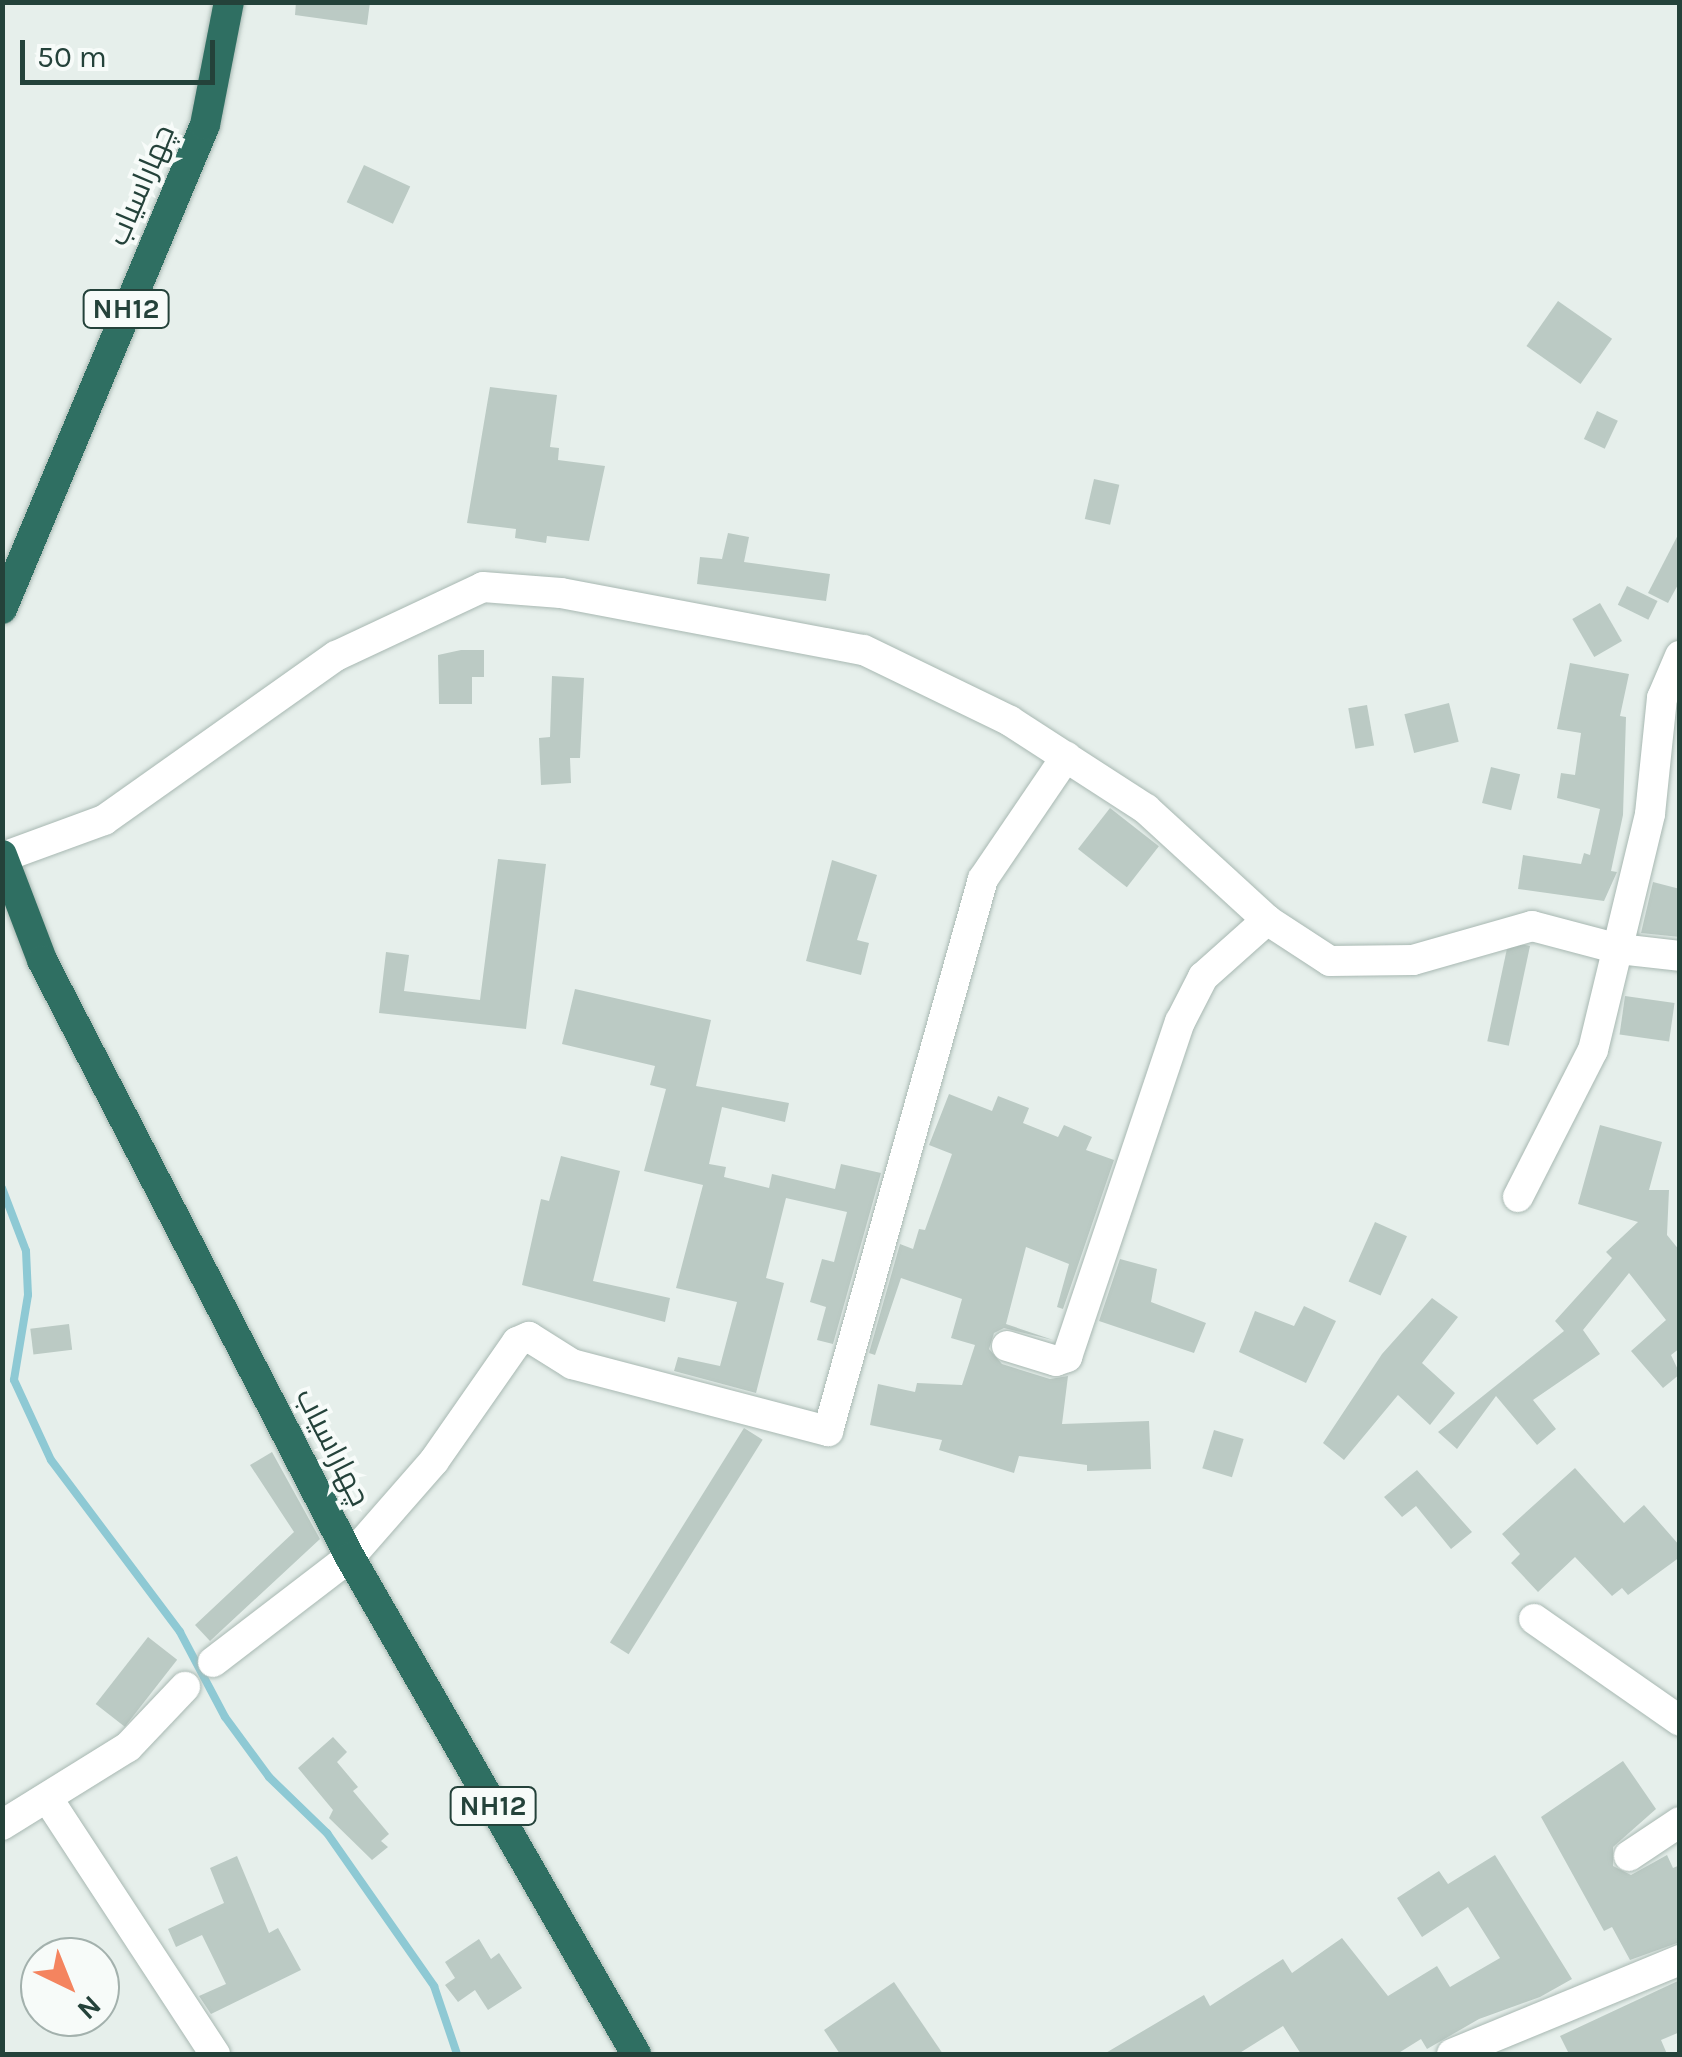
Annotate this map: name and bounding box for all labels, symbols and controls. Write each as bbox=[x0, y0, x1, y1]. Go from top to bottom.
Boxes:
scale bar bbox=[25, 20, 220, 82]
text: 50 m bbox=[37, 39, 107, 75]
street label: چهاراسیاب bbox=[100, 119, 182, 251]
road number: NH12 bbox=[81, 286, 171, 332]
street label: چهاراسیاب bbox=[288, 1382, 378, 1512]
road number: NH12 bbox=[448, 1783, 538, 1829]
north arrow bbox=[20, 1937, 120, 2037]
text: N bbox=[71, 1989, 108, 2027]

